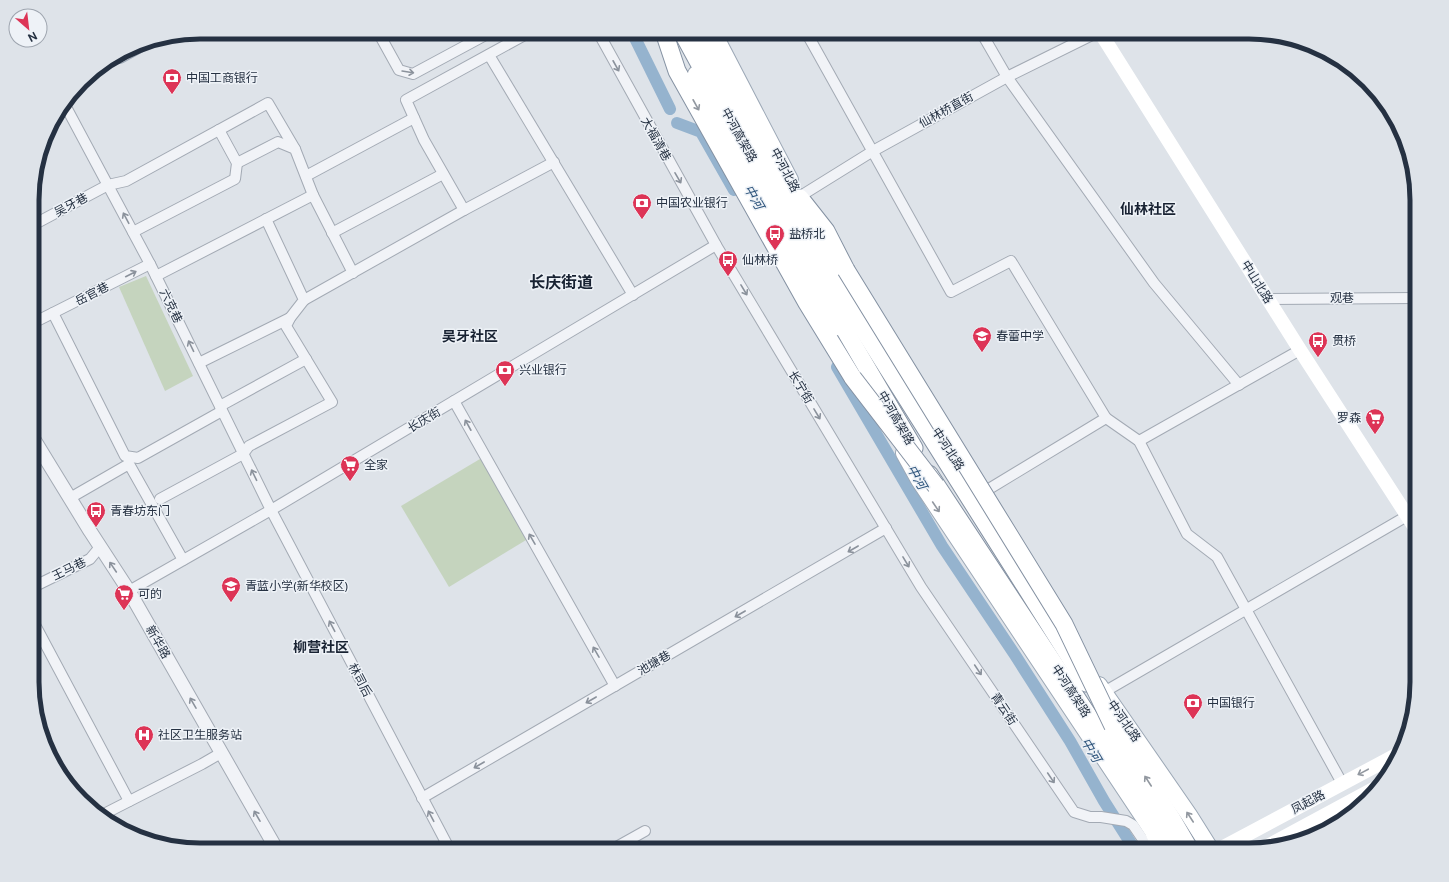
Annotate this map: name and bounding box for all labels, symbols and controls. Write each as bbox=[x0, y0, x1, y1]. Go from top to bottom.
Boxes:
north arrow bbox=[8, 8, 48, 48]
text: N bbox=[26, 30, 39, 44]
one-way arrow bbox=[613, 60, 621, 72]
bank icon: 中国工商银行 bbox=[161, 67, 183, 95]
one-way arrow bbox=[402, 68, 415, 76]
place label: 中国工商银行 bbox=[186, 71, 258, 85]
street label: 仙林桥直街 bbox=[916, 89, 976, 131]
one-way arrow bbox=[693, 99, 700, 111]
street label: 中河高架路 bbox=[718, 105, 760, 165]
street label: 大福清巷 bbox=[638, 115, 674, 163]
street label: 中河北路 bbox=[768, 146, 802, 194]
one-way arrow bbox=[675, 172, 683, 184]
water label: 中河 bbox=[741, 182, 768, 215]
street label: 吴牙巷 bbox=[52, 190, 90, 220]
bank icon: 中国农业银行 bbox=[631, 192, 653, 220]
place label: 中国农业银行 bbox=[656, 196, 728, 210]
district label: 仙林社区 bbox=[1120, 201, 1176, 217]
one-way arrow bbox=[121, 212, 129, 224]
bus stop icon: 盐桥北 bbox=[764, 223, 786, 251]
place label: 盐桥北 bbox=[789, 227, 825, 241]
bus stop icon: 仙林桥 bbox=[717, 249, 739, 277]
place label: 仙林桥 bbox=[742, 253, 778, 267]
street label: 中山北路 bbox=[1238, 258, 1276, 306]
one-way arrow bbox=[124, 270, 136, 277]
district label: 长庆街道 bbox=[529, 273, 593, 292]
street label: 岳官巷 bbox=[73, 280, 111, 308]
one-way arrow bbox=[740, 284, 748, 296]
street label: 六克巷 bbox=[157, 287, 185, 325]
street label: 观巷 bbox=[1330, 291, 1354, 305]
school or university icon: 春蕾中学 bbox=[971, 325, 993, 353]
district label: 吴牙社区 bbox=[442, 328, 498, 344]
place label: 春蕾中学 bbox=[996, 329, 1044, 343]
bus stop icon: 贯桥 bbox=[1307, 330, 1329, 358]
place label: 贯桥 bbox=[1332, 334, 1356, 348]
one-way arrow bbox=[186, 340, 194, 352]
bank icon: 兴业银行 bbox=[494, 359, 516, 387]
place label: 兴业银行 bbox=[519, 363, 567, 377]
street label: 长宁街 bbox=[786, 368, 816, 406]
street label: 中河高架路 bbox=[875, 389, 917, 447]
street label: 长庆街 bbox=[405, 405, 443, 435]
supermarket icon: 罗森 bbox=[1364, 407, 1386, 435]
one-way arrow bbox=[814, 408, 822, 420]
place label: 罗森 bbox=[1337, 411, 1361, 425]
one-way arrow bbox=[463, 419, 471, 431]
street label: 中河北路 bbox=[929, 425, 967, 473]
supermarket icon: 全家 bbox=[339, 454, 361, 482]
place label: 全家 bbox=[364, 458, 388, 472]
water label: 中河 bbox=[904, 462, 931, 495]
one-way arrow bbox=[250, 470, 257, 482]
bus stop icon: 青春坊东门 bbox=[85, 500, 107, 528]
one-way arrow bbox=[933, 501, 941, 513]
place label: 青春坊东门 bbox=[110, 504, 170, 518]
one-way arrow bbox=[527, 533, 535, 545]
one-way arrow bbox=[847, 545, 859, 553]
street label: 王马巷 bbox=[50, 555, 88, 583]
one-way arrow bbox=[903, 556, 911, 568]
one-way arrow bbox=[109, 562, 117, 573]
school or university icon: 青蓝小学(新华校区) bbox=[220, 575, 242, 603]
place label: 青蓝小学(新华校区) bbox=[245, 579, 348, 593]
supermarket icon: 可的 bbox=[113, 583, 135, 611]
place label: 可的 bbox=[138, 587, 162, 601]
one-way arrow bbox=[734, 610, 746, 618]
one-way arrow bbox=[327, 620, 335, 632]
street label: 新华路 bbox=[143, 623, 173, 661]
district label: 柳营社区 bbox=[293, 639, 349, 655]
one-way arrow bbox=[591, 646, 599, 658]
street label: 池塘巷 bbox=[635, 648, 673, 678]
street label: 林司后 bbox=[345, 661, 375, 699]
street label: 中河高架路 bbox=[1049, 662, 1093, 720]
one-way arrow bbox=[974, 664, 982, 675]
street label: 青云街 bbox=[988, 690, 1020, 728]
bank icon: 中国银行 bbox=[1182, 692, 1204, 720]
one-way arrow bbox=[585, 696, 597, 704]
place label: 中国银行 bbox=[1207, 696, 1255, 710]
street label: 中河北路 bbox=[1104, 697, 1144, 745]
one-way arrow bbox=[188, 698, 196, 710]
hospital icon: 社区卫生服务站 bbox=[133, 724, 155, 752]
place label: 社区卫生服务站 bbox=[158, 728, 242, 742]
water label: 中河 bbox=[1078, 735, 1106, 768]
one-way arrow bbox=[473, 762, 485, 770]
one-way arrow bbox=[1358, 769, 1370, 776]
one-way arrow bbox=[1047, 772, 1055, 783]
one-way arrow bbox=[1144, 776, 1152, 787]
street label: 凤起路 bbox=[1289, 787, 1327, 817]
one-way arrow bbox=[253, 810, 261, 822]
one-way arrow bbox=[427, 810, 435, 822]
one-way arrow bbox=[1186, 811, 1194, 823]

